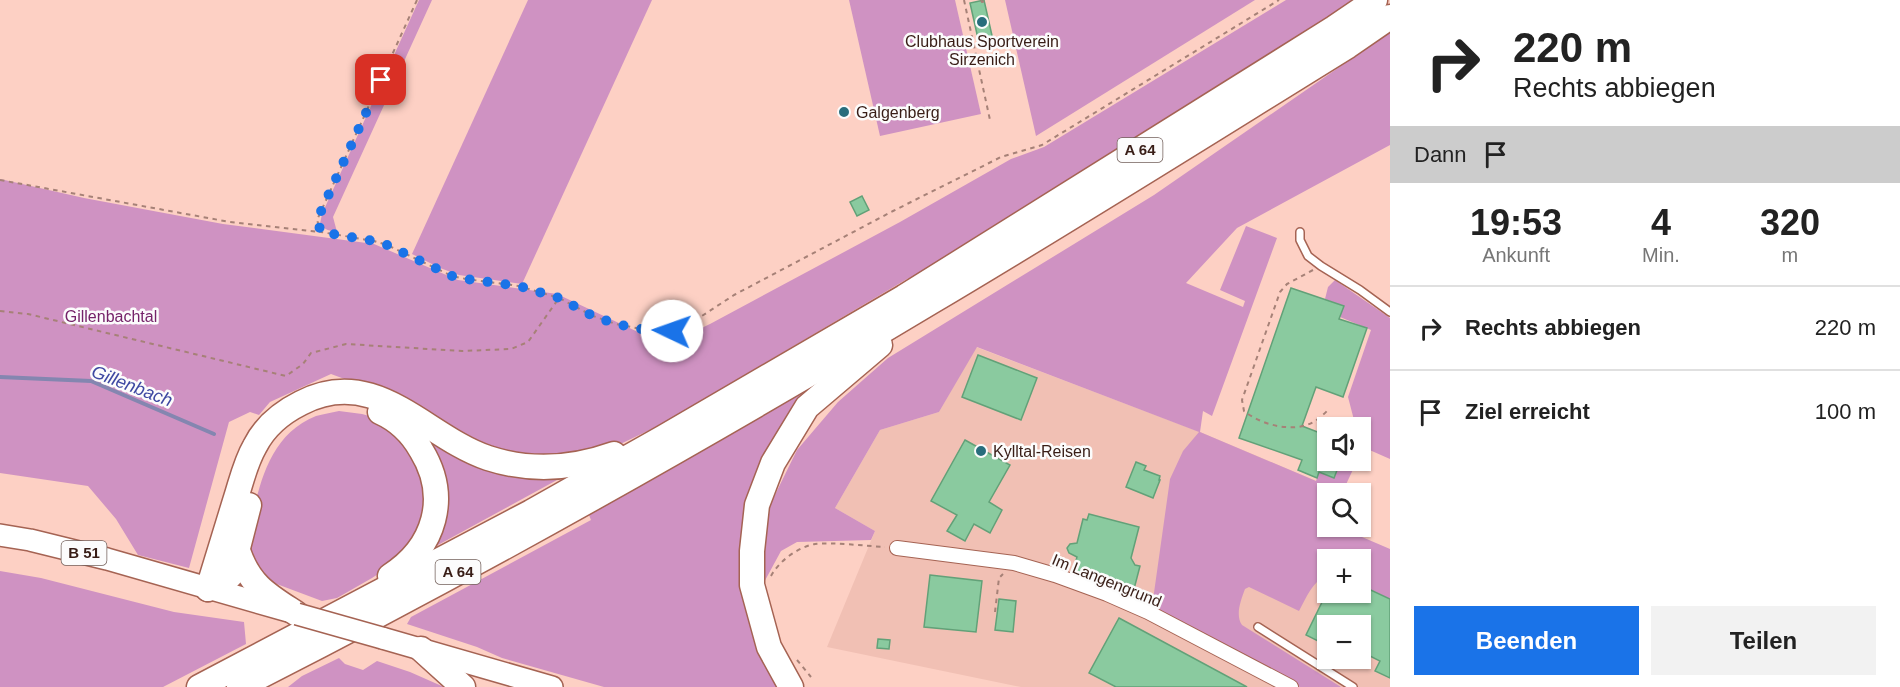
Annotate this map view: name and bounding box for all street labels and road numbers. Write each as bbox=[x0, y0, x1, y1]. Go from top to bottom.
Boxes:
road number: A 64 bbox=[1118, 138, 1162, 162]
road number: B 51 bbox=[62, 541, 106, 565]
street label: Im Langengrund bbox=[1050, 551, 1164, 610]
road number: A 64 bbox=[436, 560, 480, 584]

